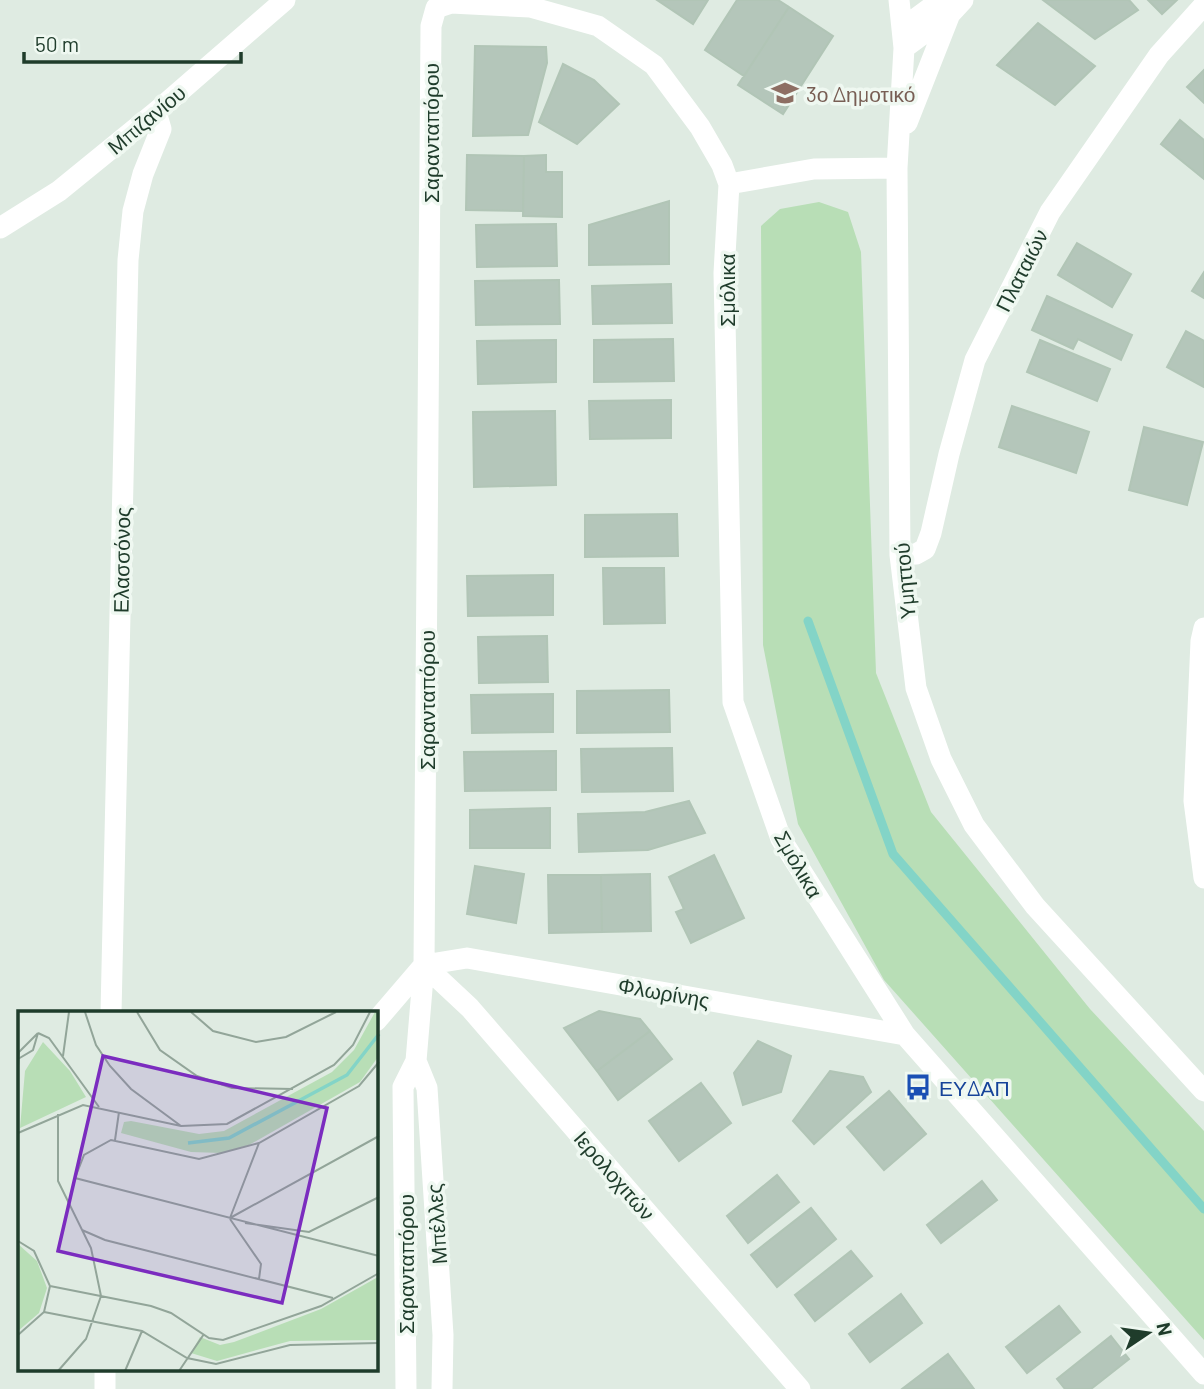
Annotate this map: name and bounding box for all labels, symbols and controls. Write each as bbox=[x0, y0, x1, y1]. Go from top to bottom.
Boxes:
scale bar bbox=[24, 21, 242, 65]
text: 50 m bbox=[35, 31, 79, 56]
street label: Σαρανταπόρου bbox=[418, 63, 443, 203]
school or university icon: 3ο Δημοτικό bbox=[770, 78, 800, 108]
street label: Μπιζανίου bbox=[102, 79, 190, 159]
place label: 3ο Δημοτικό bbox=[806, 81, 916, 106]
street label: Πλαταιών bbox=[990, 225, 1052, 315]
street label: Σμόλικα bbox=[714, 253, 739, 327]
street label: Ελασσόνος bbox=[108, 507, 134, 613]
street label: Υμηττού bbox=[888, 542, 920, 620]
street label: Σαρανταπόρου bbox=[414, 630, 439, 770]
street label: Σμόλικα bbox=[770, 826, 828, 902]
street label: Φλωρίνης bbox=[616, 972, 712, 1012]
inset map bbox=[18, 1011, 378, 1372]
bus stop icon: ΕΥΔΑΠ bbox=[903, 1072, 933, 1102]
place label: ΕΥΔΑΠ bbox=[939, 1075, 1010, 1100]
street label: Ιερολοχιτών bbox=[569, 1125, 661, 1225]
street label: Μπέλλες bbox=[421, 1183, 451, 1265]
street label: Σαρανταπόρου bbox=[393, 1194, 418, 1334]
north arrow bbox=[1113, 1298, 1183, 1368]
text: N bbox=[1152, 1320, 1178, 1338]

